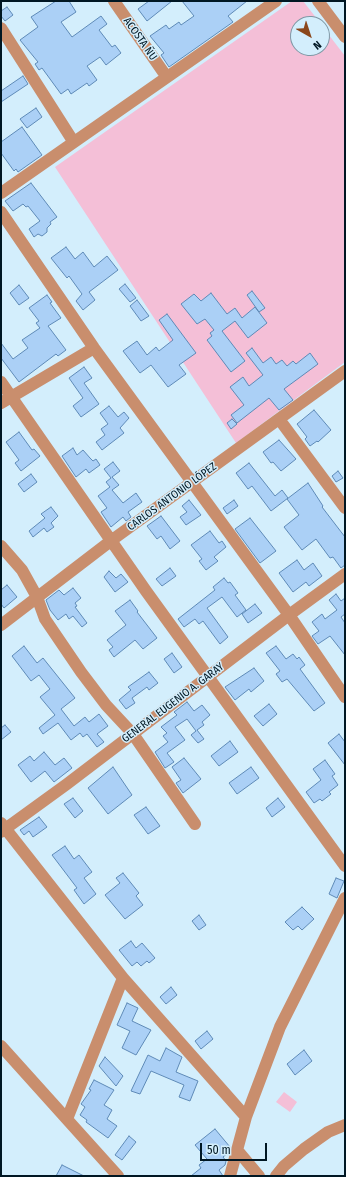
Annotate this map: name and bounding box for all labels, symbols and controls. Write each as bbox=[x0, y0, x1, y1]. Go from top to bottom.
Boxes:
street label: ACOSTA ÑU bbox=[120, 15, 160, 63]
north arrow bbox=[290, 16, 330, 56]
text: N bbox=[311, 38, 324, 52]
street label: CARLOS ANTONIO LÓPEZ bbox=[125, 460, 219, 534]
street label: GENERAL EUGENIO A. GARAY bbox=[119, 660, 227, 746]
scale bar bbox=[202, 1135, 269, 1161]
text: 50 m bbox=[207, 1143, 231, 1157]

